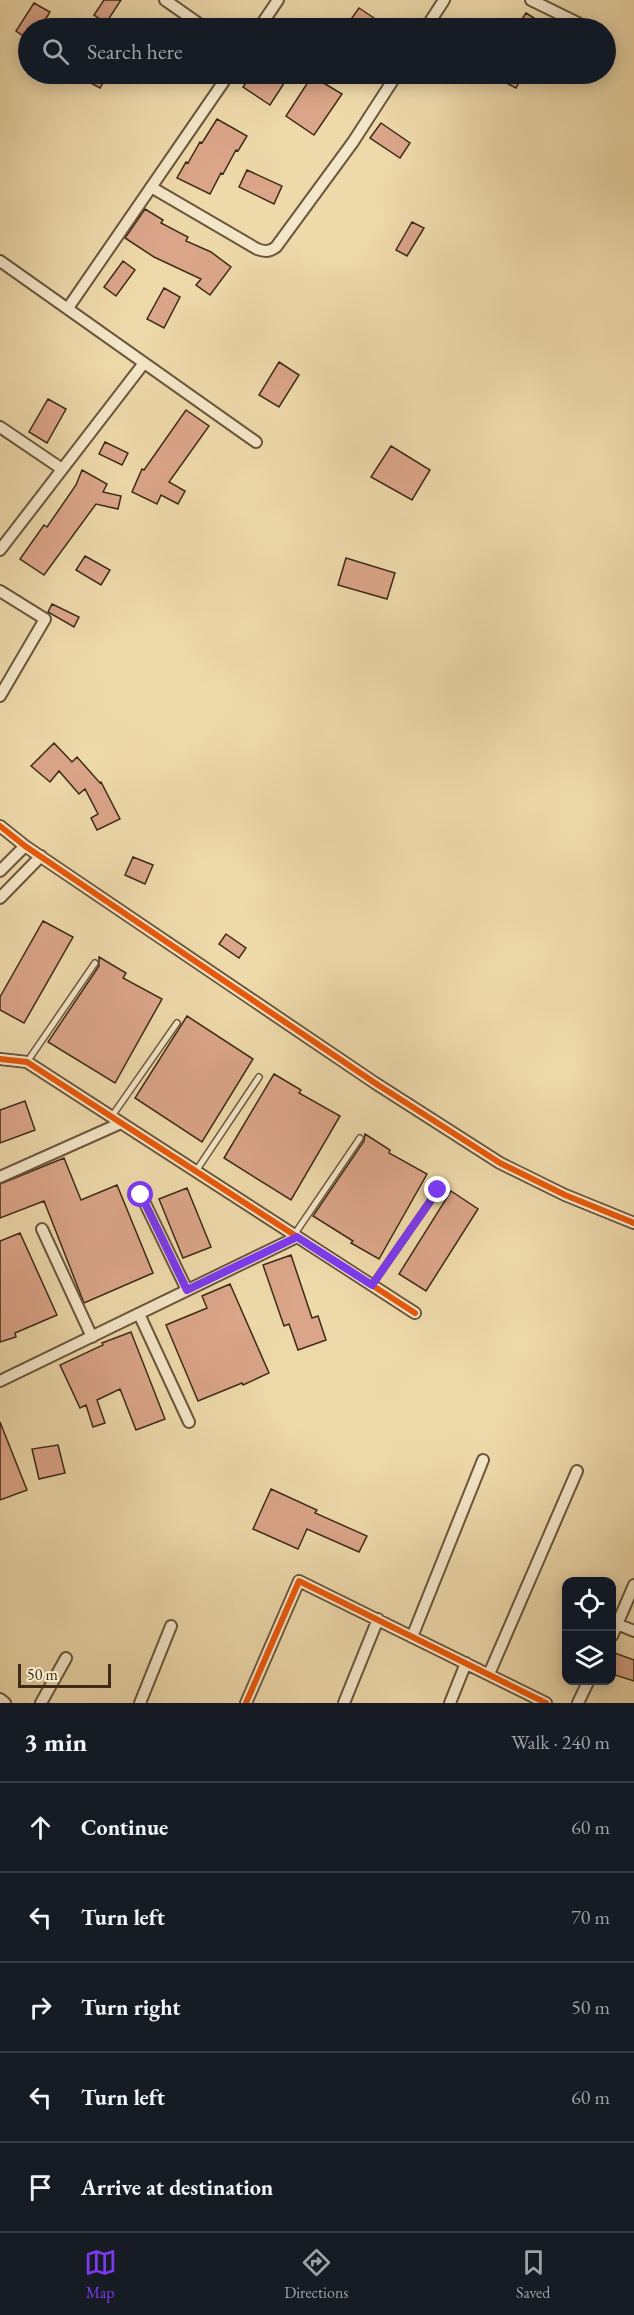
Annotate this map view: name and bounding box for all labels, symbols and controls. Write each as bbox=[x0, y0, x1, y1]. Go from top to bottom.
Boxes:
search box bbox=[18, 18, 616, 84]
icon: search bbox=[39, 35, 72, 68]
text: Search here bbox=[87, 37, 182, 66]
route end bbox=[424, 1176, 450, 1202]
route start bbox=[127, 1181, 153, 1207]
map controls bbox=[562, 1577, 616, 1685]
button: locate bbox=[562, 1577, 616, 1631]
button: layers bbox=[562, 1631, 616, 1685]
scale bar bbox=[18, 1661, 111, 1688]
text: 50 m bbox=[27, 1664, 58, 1685]
text: 3 min bbox=[24, 1725, 87, 1759]
text: Walk · 240 m bbox=[511, 1729, 610, 1755]
icon: ahead bbox=[24, 1811, 57, 1844]
text: Continue bbox=[81, 1813, 168, 1842]
text: 60 m bbox=[571, 1814, 610, 1840]
icon: left bbox=[24, 1901, 57, 1934]
text: Turn left bbox=[81, 1903, 165, 1932]
text: 70 m bbox=[571, 1904, 610, 1930]
icon: right bbox=[24, 1991, 57, 2024]
text: Turn right bbox=[81, 1993, 180, 2022]
text: 50 m bbox=[571, 1994, 610, 2020]
icon: left bbox=[24, 2081, 57, 2114]
text: Turn left bbox=[81, 2083, 165, 2112]
text: 60 m bbox=[571, 2084, 610, 2110]
icon: arrive bbox=[24, 2171, 57, 2204]
text: Arrive at destination bbox=[81, 2173, 273, 2202]
tab: Map bbox=[84, 2246, 117, 2303]
tab: Directions bbox=[284, 2246, 349, 2303]
tab: Saved bbox=[516, 2246, 550, 2303]

